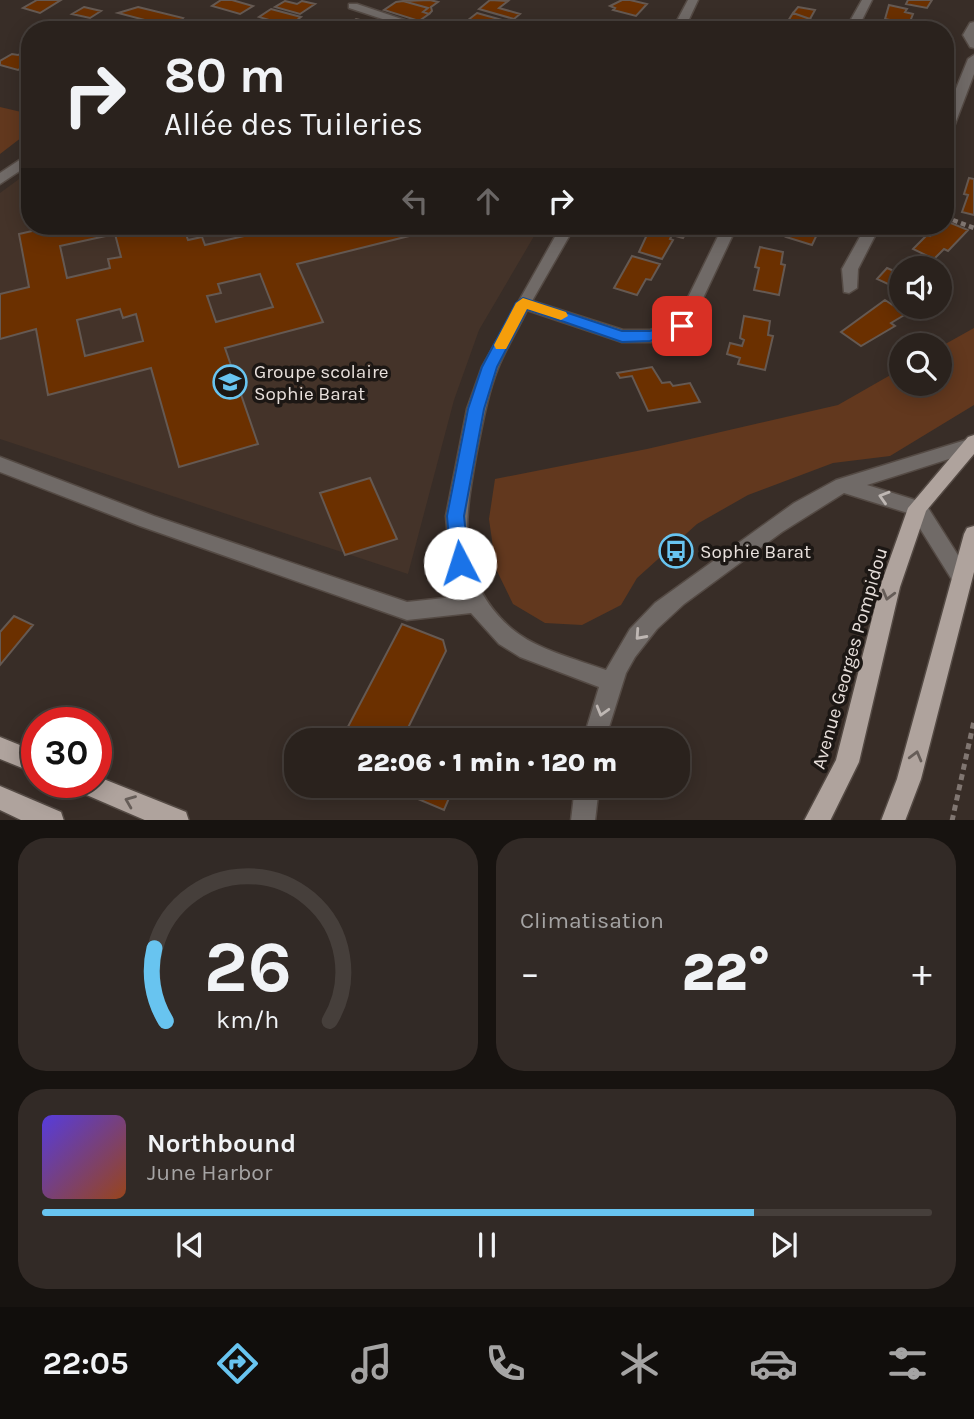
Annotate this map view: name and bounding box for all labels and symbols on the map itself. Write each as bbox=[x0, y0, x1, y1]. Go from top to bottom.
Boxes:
pin bbox=[652, 296, 712, 356]
place label: Groupe scolaire Sophie Barat bbox=[254, 361, 389, 405]
school or university icon: Groupe scolaire Sophie Barat bbox=[211, 363, 249, 401]
one-way arrow bbox=[879, 491, 891, 506]
position arrow bbox=[423, 526, 497, 600]
bus stop icon: Sophie Barat bbox=[657, 532, 695, 570]
place label: Sophie Barat bbox=[700, 541, 811, 563]
street label: Avenue Georges Pompidou bbox=[808, 545, 892, 772]
one-way arrow bbox=[882, 589, 896, 601]
one-way arrow bbox=[636, 627, 648, 640]
one-way arrow bbox=[596, 704, 610, 716]
speed limit sign: 30 bbox=[21, 707, 112, 798]
one-way arrow bbox=[907, 750, 922, 762]
one-way arrow bbox=[125, 796, 137, 810]

